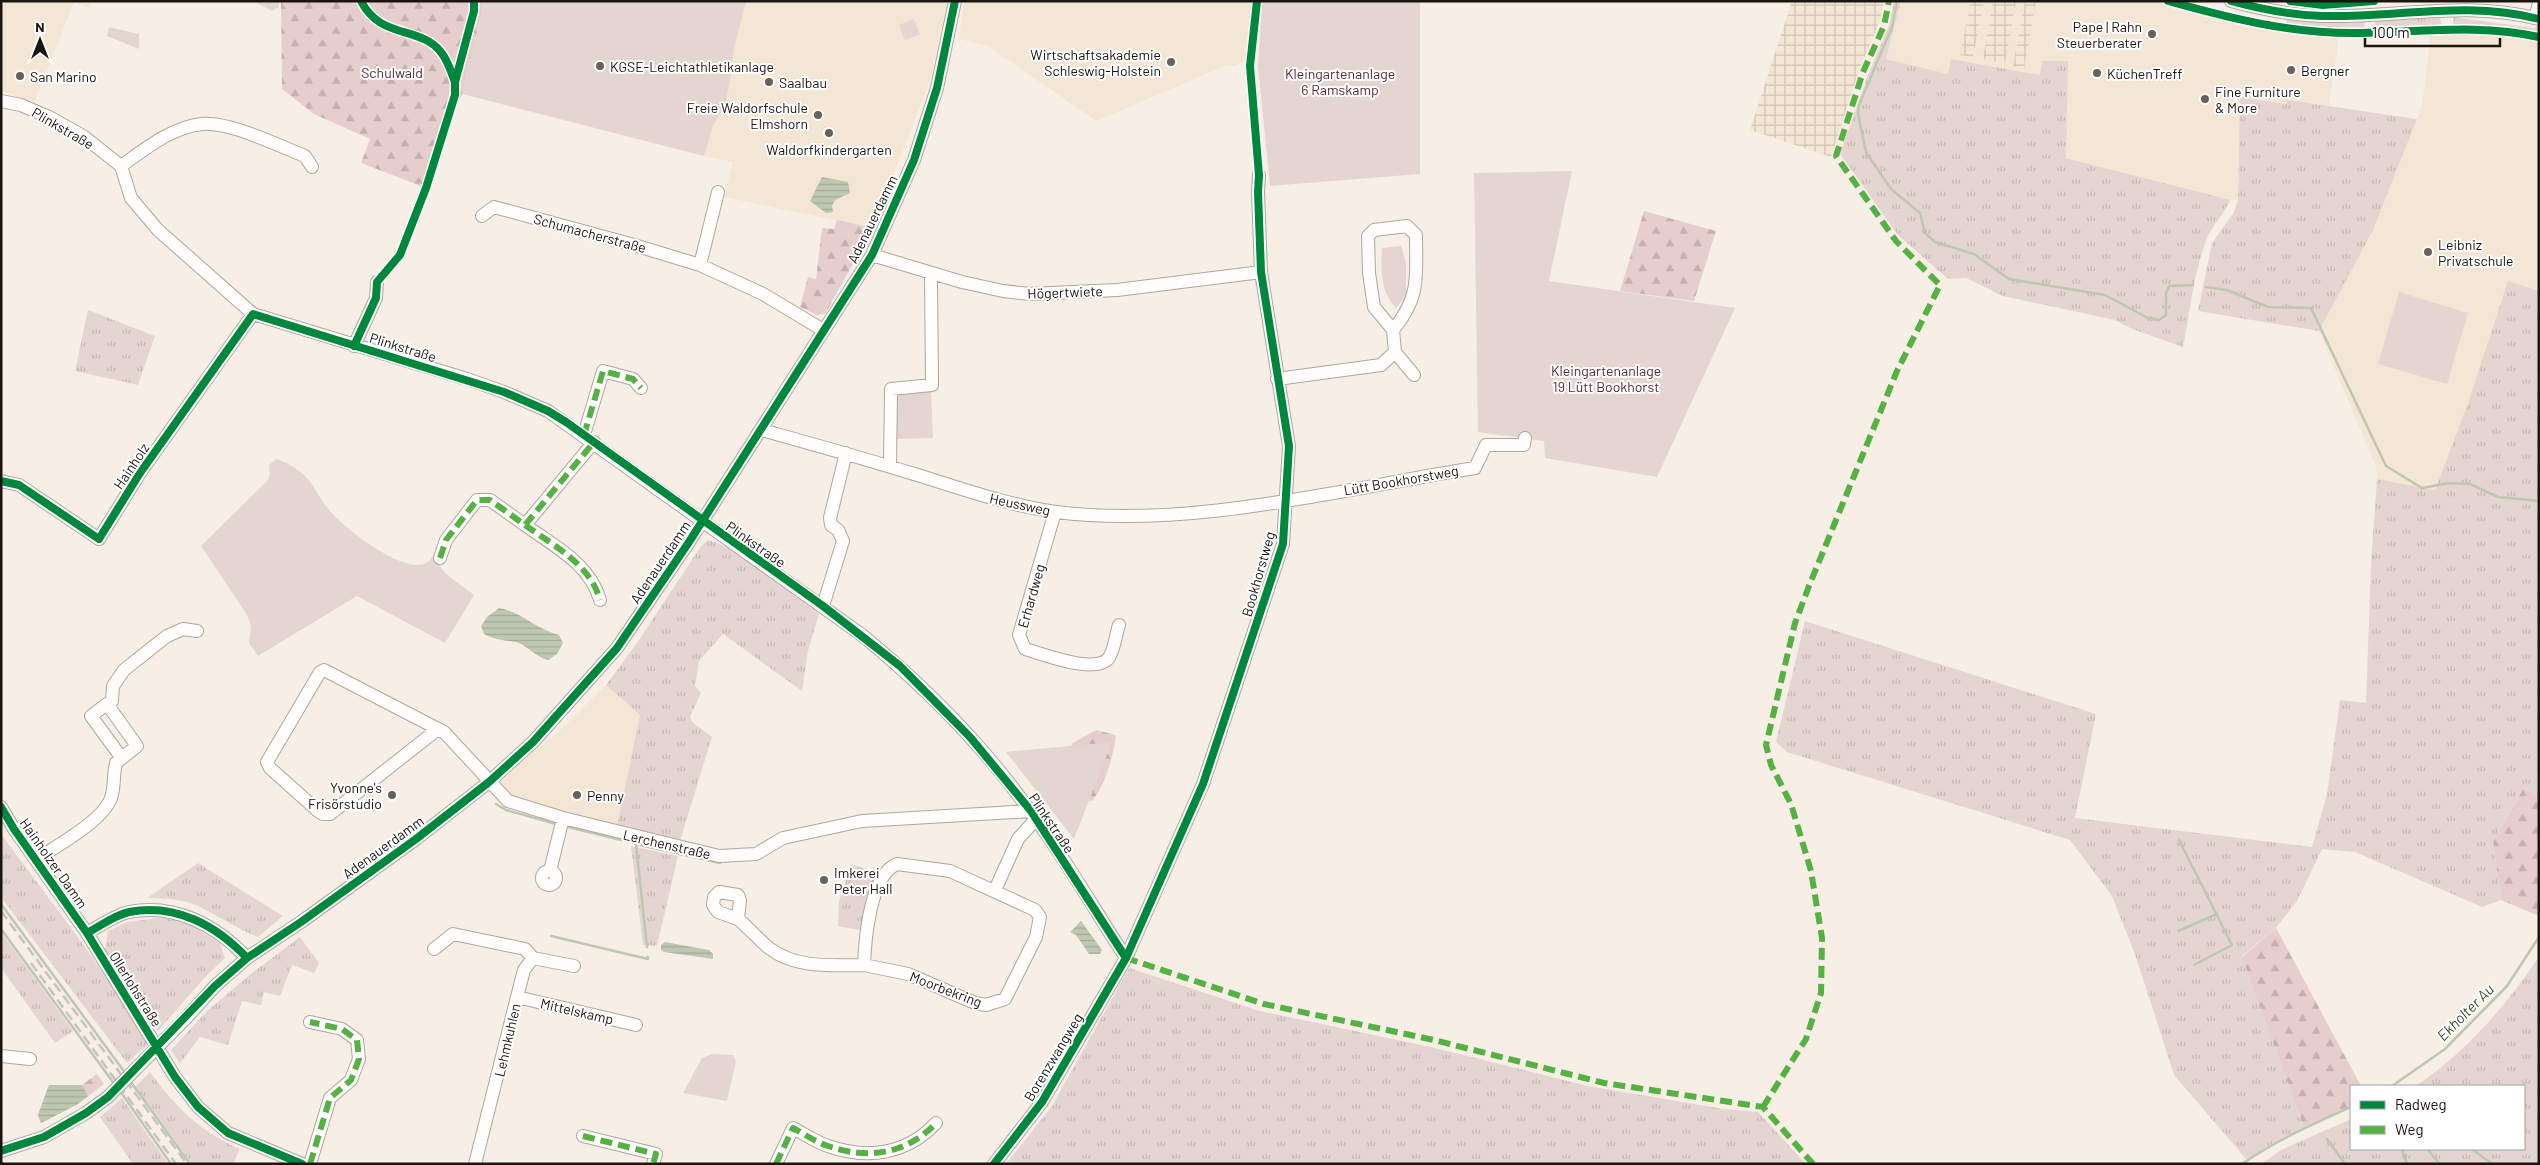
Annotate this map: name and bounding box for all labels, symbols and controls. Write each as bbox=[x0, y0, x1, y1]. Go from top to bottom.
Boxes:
north arrow bbox=[15, 15, 65, 65]
scale bar bbox=[2365, 15, 2500, 47]
text: N bbox=[35, 18, 45, 35]
place label: Pape | Rahn Steuerberater bbox=[2057, 18, 2142, 51]
text: 100 m bbox=[2372, 23, 2410, 41]
marker: Pape | Rahn Steuerberater bbox=[2146, 28, 2158, 40]
place label: Wirtschaftsakademie Schleswig-Holstein bbox=[1030, 46, 1161, 79]
marker: Wirtschaftsakademie Schleswig-Holstein bbox=[1165, 56, 1177, 68]
place label: KGSE-Leichtathletikanlage bbox=[610, 58, 774, 75]
marker: KGSE-Leichtathletikanlage bbox=[594, 60, 606, 72]
place label: Bergner bbox=[2301, 62, 2350, 79]
park label: Schulwald bbox=[361, 64, 423, 81]
marker: Bergner bbox=[2285, 64, 2297, 76]
park label: Kleingartenanlage 6 Ramskamp bbox=[1285, 65, 1395, 98]
place label: KüchenTreff bbox=[2107, 65, 2182, 82]
marker: KüchenTreff bbox=[2091, 67, 2103, 79]
place label: San Marino bbox=[30, 68, 97, 85]
marker: San Marino bbox=[14, 70, 26, 82]
place label: Saalbau bbox=[779, 74, 827, 91]
marker: Saalbau bbox=[763, 76, 775, 88]
place label: Fine Furniture & More bbox=[2215, 83, 2301, 116]
marker: Fine Furniture & More bbox=[2199, 93, 2211, 105]
place label: Freie Waldorfschule Elmshorn bbox=[687, 99, 808, 132]
street label: Plinkstraße bbox=[29, 103, 97, 153]
marker: Freie Waldorfschule Elmshorn bbox=[812, 109, 824, 121]
marker: Waldorfkindergarten bbox=[823, 127, 835, 139]
place label: Waldorfkindergarten bbox=[766, 141, 892, 158]
street label: Adenauerdamm bbox=[843, 172, 901, 266]
street label: Schumacherstraße bbox=[532, 210, 648, 256]
place label: Leibniz Privatschule bbox=[2438, 236, 2513, 269]
marker: Leibniz Privatschule bbox=[2422, 246, 2434, 258]
street label: Högertwiete bbox=[1027, 282, 1103, 302]
street label: Plinkstraße bbox=[368, 329, 438, 365]
park label: Kleingartenanlage 19 Lütt Bookhorst bbox=[1551, 362, 1661, 395]
street label: Hainholz bbox=[109, 440, 153, 492]
street label: Lütt Bookhorstweg bbox=[1342, 462, 1460, 498]
street label: Heussweg bbox=[988, 489, 1052, 519]
street label: Adenauerdamm bbox=[626, 517, 694, 607]
street label: Plinkstraße bbox=[723, 517, 789, 571]
street label: Bookhorstweg bbox=[1238, 529, 1278, 619]
street label: Erhardweg bbox=[1014, 562, 1048, 630]
place label: Yvonne's Frisörstudio bbox=[308, 779, 382, 812]
place label: Penny bbox=[587, 787, 624, 804]
marker: Yvonne's Frisörstudio bbox=[386, 789, 398, 801]
marker: Penny bbox=[571, 789, 583, 801]
street label: Plinkstraße bbox=[1026, 790, 1078, 856]
street label: Adenauerdamm bbox=[339, 812, 427, 882]
street label: Hainholzer Damm bbox=[17, 815, 91, 911]
street label: Lerchenstraße bbox=[621, 826, 713, 862]
place label: Imkerei Peter Hall bbox=[834, 864, 892, 897]
marker: Imkerei Peter Hall bbox=[818, 874, 830, 886]
street label: Ollerlohstraße bbox=[106, 948, 166, 1030]
street label: Moorbekring bbox=[907, 967, 985, 1011]
water label: Ekholter Au bbox=[2433, 980, 2497, 1044]
street label: Mittelskamp bbox=[539, 994, 615, 1028]
street label: Lehmkuhlen bbox=[490, 1002, 524, 1078]
street label: Borenzwangweg bbox=[1020, 1010, 1086, 1104]
legend bbox=[2350, 1085, 2525, 1150]
text: Radweg bbox=[2395, 1095, 2447, 1113]
text: Weg bbox=[2395, 1120, 2423, 1138]

